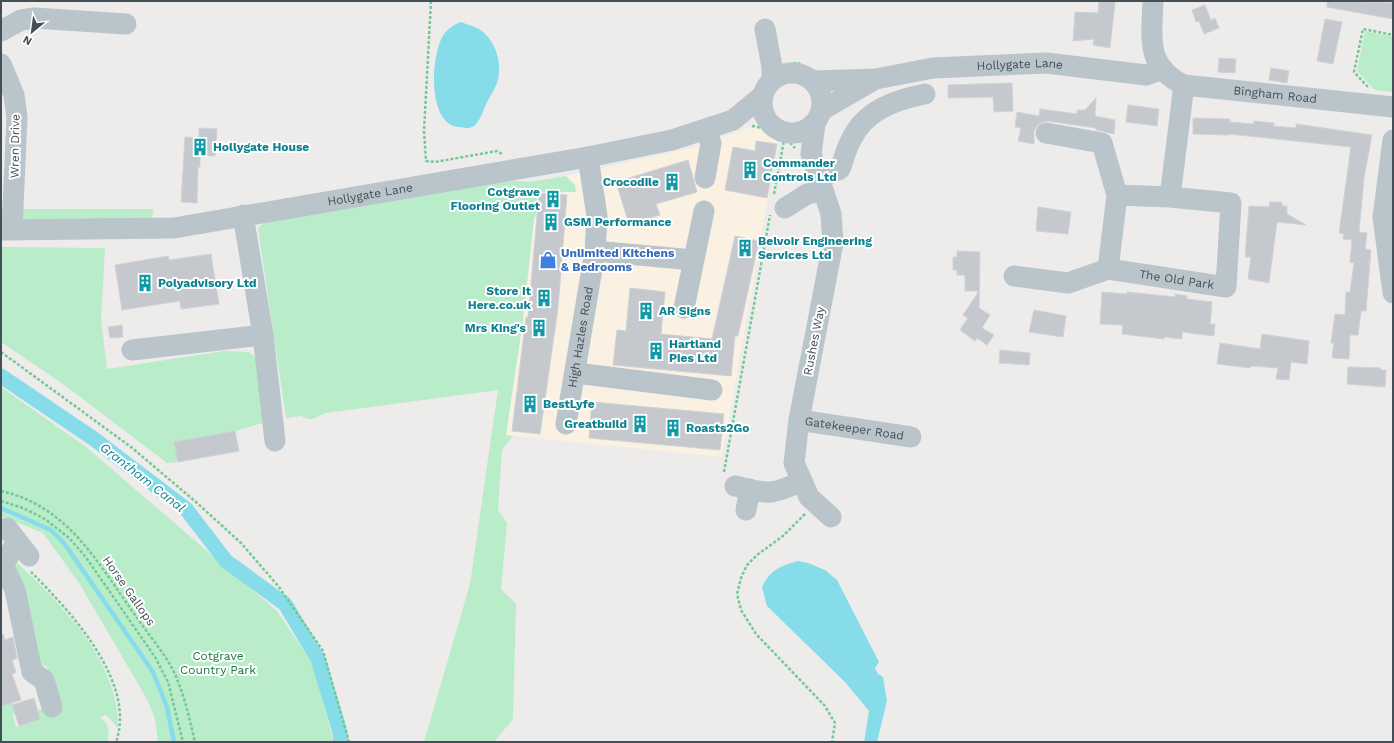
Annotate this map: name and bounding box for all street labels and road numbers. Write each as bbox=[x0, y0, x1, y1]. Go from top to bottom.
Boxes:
street label: Hollygate Lane bbox=[976, 56, 1064, 73]
street label: Bingham Road bbox=[1233, 83, 1318, 106]
street label: Wren Drive bbox=[7, 114, 23, 178]
street label: Hollygate Lane bbox=[326, 180, 414, 209]
street label: The Old Park bbox=[1138, 267, 1215, 292]
street label: High Hazles Road bbox=[565, 286, 596, 389]
street label: Rushes Way bbox=[800, 305, 828, 377]
street label: Gatekeeper Road bbox=[804, 414, 905, 443]
street label: Horse Gallops bbox=[100, 553, 158, 629]

